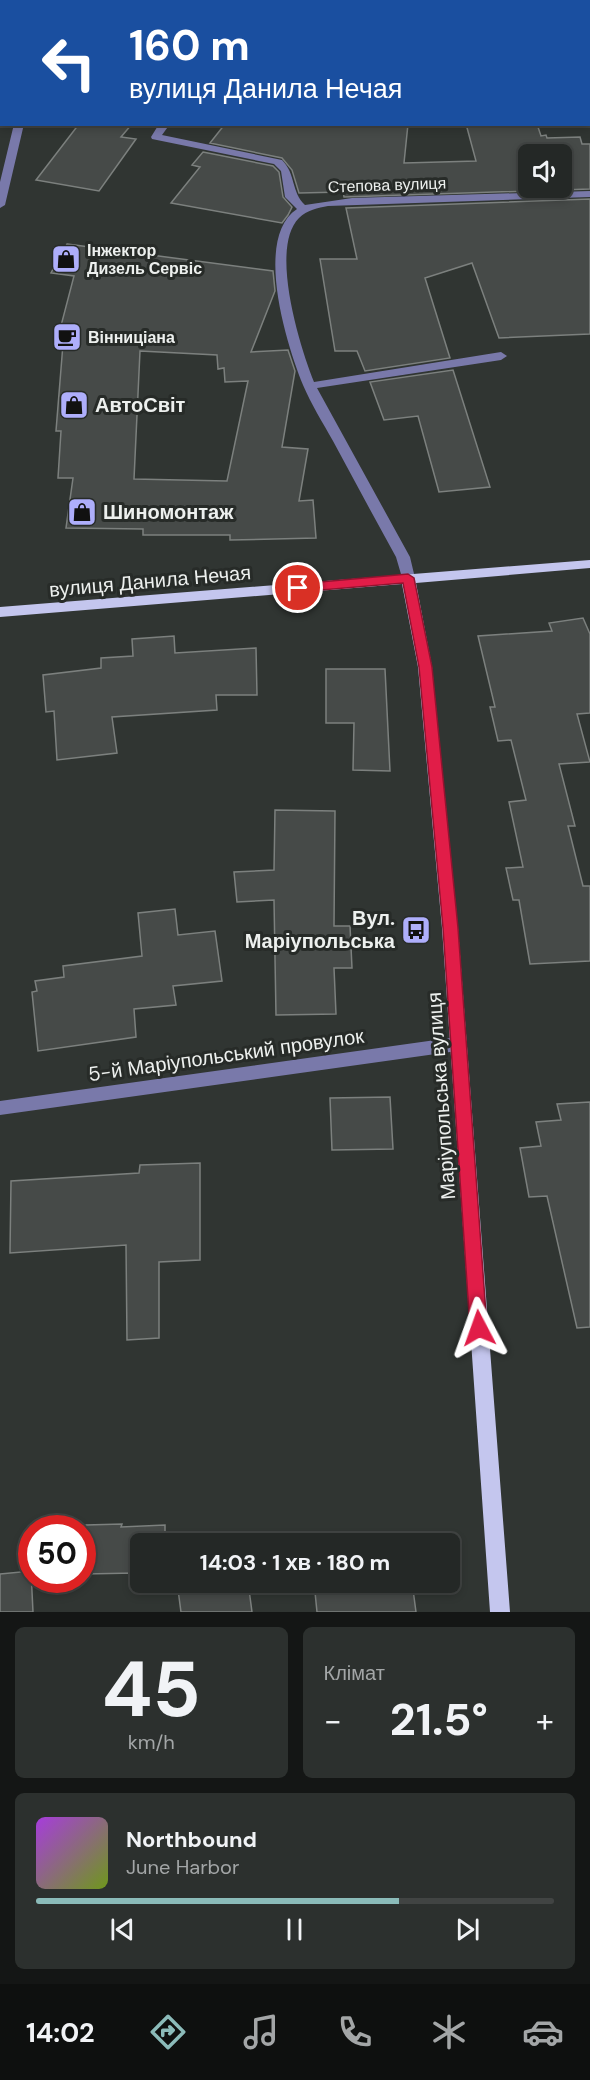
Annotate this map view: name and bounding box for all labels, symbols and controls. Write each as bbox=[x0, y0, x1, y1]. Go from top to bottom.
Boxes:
text: 160 m bbox=[129, 18, 250, 73]
icon: left bbox=[30, 24, 108, 102]
text: вулиця Данила Нечая bbox=[129, 71, 402, 106]
map controls bbox=[518, 144, 572, 198]
button: sound bbox=[518, 144, 572, 198]
street label: Степова вулиця bbox=[327, 172, 447, 198]
place label: Інжектор Дизель Сервіс bbox=[87, 240, 202, 279]
shop icon: Інжектор Дизель Сервіс bbox=[50, 243, 82, 275]
cafe icon: Вінниціана bbox=[51, 321, 83, 353]
place label: Вінниціана bbox=[88, 327, 175, 348]
shop icon: АвтоСвіт bbox=[58, 389, 90, 421]
place label: АвтоСвіт bbox=[95, 392, 186, 418]
shop icon: Шиномонтаж bbox=[66, 496, 98, 528]
place label: Шиномонтаж bbox=[103, 499, 234, 525]
street label: вулиця Данила Нечая bbox=[48, 559, 252, 603]
pin bbox=[272, 562, 323, 613]
icon: arrive bbox=[281, 571, 314, 604]
place label: Вул. Маріупольська bbox=[245, 905, 396, 954]
bus stop icon: Вул. Маріупольська bbox=[400, 914, 432, 946]
street label: Маріупольська вулиця bbox=[421, 991, 461, 1201]
street label: 5-й Маріупольський провулок bbox=[86, 1023, 366, 1087]
position arrow bbox=[447, 1296, 511, 1360]
speed limit sign: 50 bbox=[18, 1515, 96, 1593]
text: 14:03 · 1 хв · 180 m bbox=[200, 1548, 390, 1577]
text: 45 bbox=[102, 1639, 201, 1740]
text: Клімат bbox=[324, 1660, 385, 1686]
text: 21.5° bbox=[390, 1690, 488, 1749]
text: − bbox=[324, 1699, 342, 1742]
text: + bbox=[536, 1699, 554, 1742]
text: km/h bbox=[128, 1729, 175, 1755]
text: Northbound bbox=[126, 1825, 257, 1854]
text: June Harbor bbox=[126, 1854, 239, 1880]
icon: previous bbox=[106, 1913, 139, 1946]
icon: pause bbox=[278, 1913, 311, 1946]
icon: next bbox=[451, 1913, 484, 1946]
icon: directions bbox=[147, 2011, 189, 2053]
icon: music bbox=[240, 2011, 282, 2053]
icon: phone bbox=[334, 2011, 376, 2053]
icon: climate bbox=[428, 2011, 470, 2053]
icon: car bbox=[522, 2011, 564, 2053]
text: 14:02 bbox=[26, 2015, 95, 2050]

